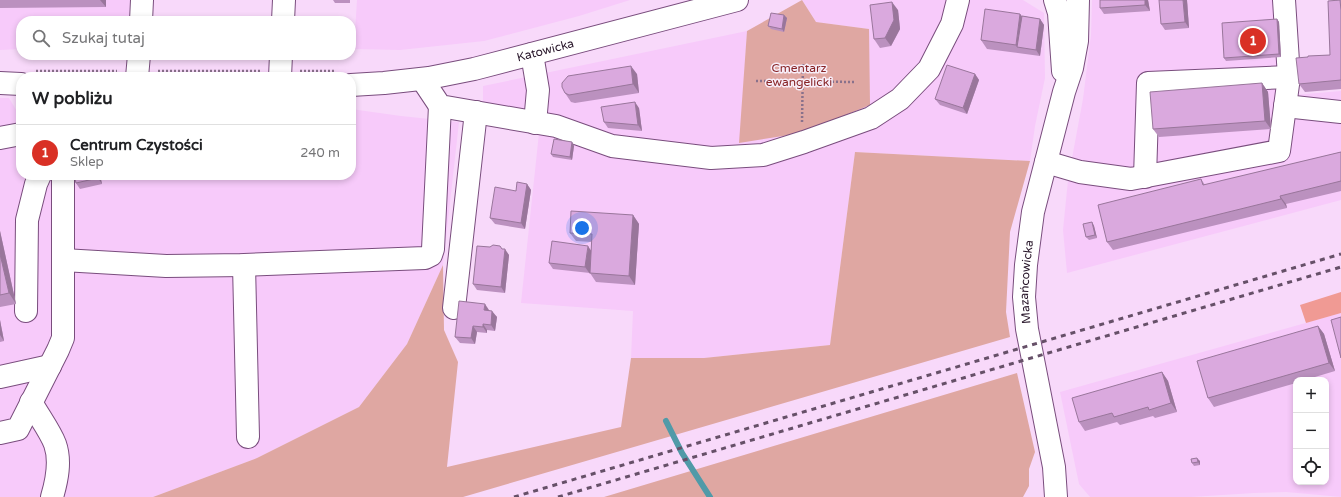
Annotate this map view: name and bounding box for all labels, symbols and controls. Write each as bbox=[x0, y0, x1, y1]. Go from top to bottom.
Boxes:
search box bbox=[16, 16, 356, 60]
pin: 1 bbox=[1240, 26, 1266, 56]
icon: search bbox=[30, 27, 52, 49]
text: Szukaj tutaj bbox=[62, 29, 145, 47]
street label: Katowicka bbox=[515, 36, 575, 64]
park label: Cmentarz ewangelicki bbox=[766, 61, 832, 89]
text: W pobliżu bbox=[32, 88, 113, 109]
text: Centrum Czystości bbox=[70, 136, 203, 154]
text: 1 bbox=[41, 145, 49, 161]
text: 240 m bbox=[300, 145, 340, 161]
text: Sklep bbox=[70, 154, 104, 170]
your location bbox=[572, 218, 592, 238]
street label: Mazańcowicka bbox=[1017, 239, 1036, 324]
map controls bbox=[1293, 377, 1329, 485]
button: + bbox=[1293, 377, 1329, 413]
button: − bbox=[1293, 413, 1329, 449]
button: locate bbox=[1293, 449, 1329, 485]

